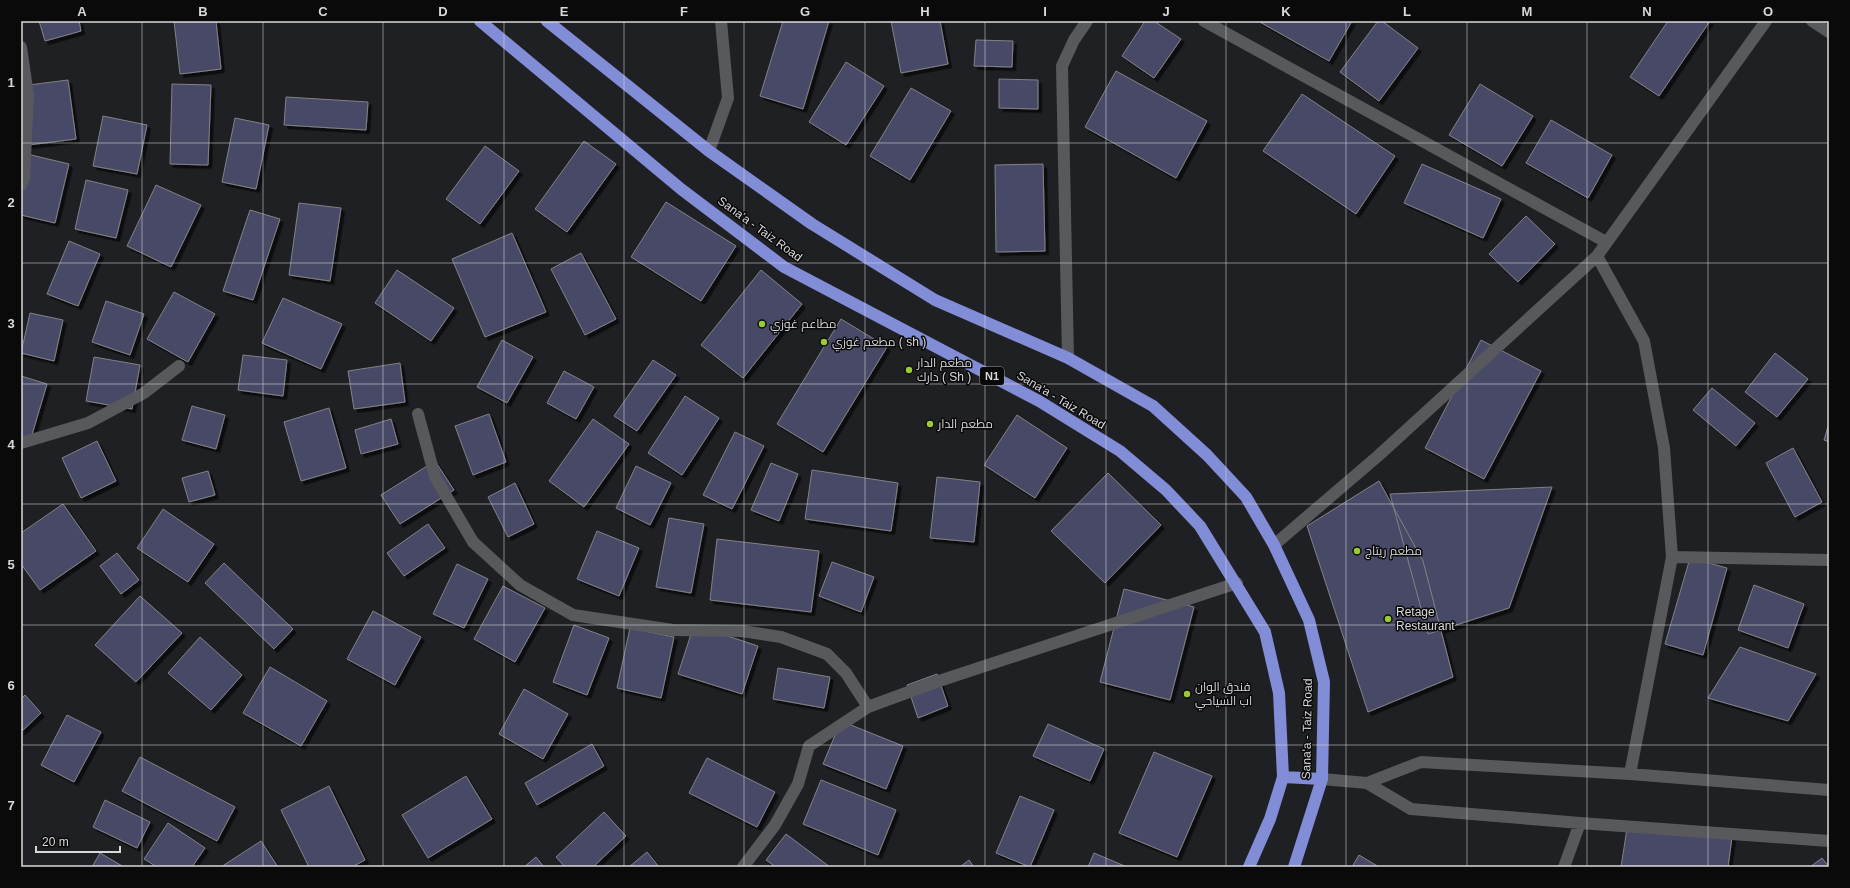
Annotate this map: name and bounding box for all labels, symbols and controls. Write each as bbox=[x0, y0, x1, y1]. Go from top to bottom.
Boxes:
text: A bbox=[77, 4, 87, 19]
text: B bbox=[198, 4, 208, 19]
text: C bbox=[318, 4, 328, 19]
text: D bbox=[438, 4, 448, 19]
text: E bbox=[560, 4, 569, 19]
text: F bbox=[680, 4, 688, 19]
text: G bbox=[800, 4, 810, 19]
text: H bbox=[920, 4, 930, 19]
text: I bbox=[1043, 4, 1047, 19]
text: J bbox=[1162, 4, 1170, 19]
text: K bbox=[1281, 4, 1291, 19]
text: L bbox=[1403, 4, 1411, 19]
text: M bbox=[1522, 4, 1532, 19]
text: N bbox=[1642, 4, 1652, 19]
text: O bbox=[1763, 4, 1773, 19]
text: 1 bbox=[7, 75, 15, 90]
street label: Sana'a - Taiz Road bbox=[715, 194, 805, 264]
text: 2 bbox=[7, 195, 15, 210]
text: 3 bbox=[7, 316, 15, 331]
place label: مطاعم غوزي bbox=[770, 317, 837, 334]
marker: مطاعم غوزي bbox=[757, 319, 767, 329]
place label: مطعم غوزي ( sh ) bbox=[832, 335, 926, 352]
marker: مطعم غوزي ( sh ) bbox=[819, 337, 829, 347]
place label: مطعم الدار دارك ( Sh ) bbox=[916, 356, 972, 384]
marker: مطعم الدار دارك ( Sh ) bbox=[904, 365, 914, 375]
road number: N1 bbox=[980, 367, 1004, 385]
street label: Sana'a - Taiz Road bbox=[1014, 368, 1108, 432]
place label: مطعم الدار bbox=[937, 417, 993, 432]
marker: مطعم الدار bbox=[925, 419, 935, 429]
text: 4 bbox=[7, 437, 15, 452]
place label: مطعم ريتاج bbox=[1365, 544, 1422, 559]
marker: مطعم ريتاج bbox=[1352, 546, 1362, 556]
text: 5 bbox=[7, 557, 15, 572]
place label: Retage Restaurant bbox=[1396, 605, 1455, 633]
marker: Retage Restaurant bbox=[1383, 614, 1393, 624]
text: 6 bbox=[7, 678, 15, 693]
street label: Sana'a - Taiz Road bbox=[1299, 678, 1315, 780]
place label: فندق الوان اب السياحي bbox=[1195, 680, 1252, 711]
marker: فندق الوان اب السياحي bbox=[1182, 689, 1192, 699]
text: 7 bbox=[7, 798, 15, 813]
scale bar bbox=[36, 828, 120, 854]
text: 20 m bbox=[42, 835, 69, 849]

